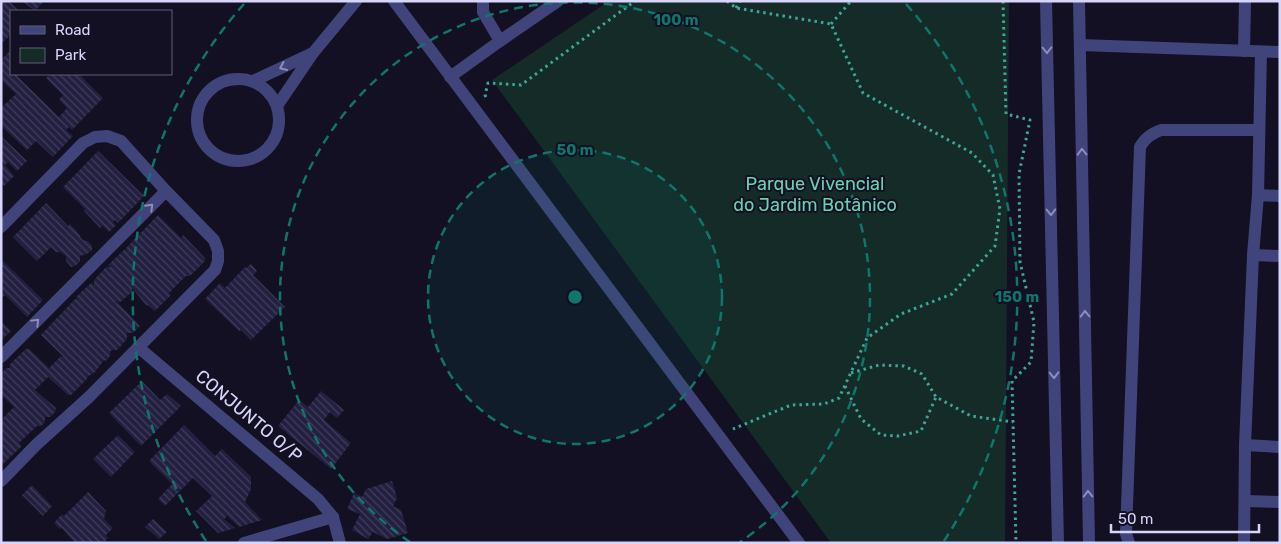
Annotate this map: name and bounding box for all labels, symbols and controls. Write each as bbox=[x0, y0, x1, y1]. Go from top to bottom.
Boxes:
legend bbox=[10, 10, 172, 75]
text: 100 m bbox=[654, 11, 698, 29]
text: Road bbox=[55, 21, 91, 39]
text: Park bbox=[55, 46, 86, 64]
one-way arrow bbox=[1042, 46, 1053, 54]
one-way arrow bbox=[279, 61, 288, 71]
text: 50 m bbox=[557, 141, 593, 159]
one-way arrow bbox=[1077, 147, 1087, 155]
park label: Parque Vivencial do Jardim Botânico bbox=[733, 173, 897, 216]
one-way arrow bbox=[145, 204, 154, 213]
one-way arrow bbox=[1046, 209, 1056, 217]
centre of rings bbox=[566, 288, 584, 306]
text: 150 m bbox=[995, 288, 1039, 306]
one-way arrow bbox=[1079, 310, 1090, 318]
one-way arrow bbox=[30, 319, 39, 328]
street label: CONJUNTO O/P bbox=[191, 365, 307, 467]
one-way arrow bbox=[1049, 371, 1060, 379]
one-way arrow bbox=[1083, 490, 1093, 498]
scale bar bbox=[1111, 502, 1258, 534]
text: 50 m bbox=[1118, 510, 1153, 528]

